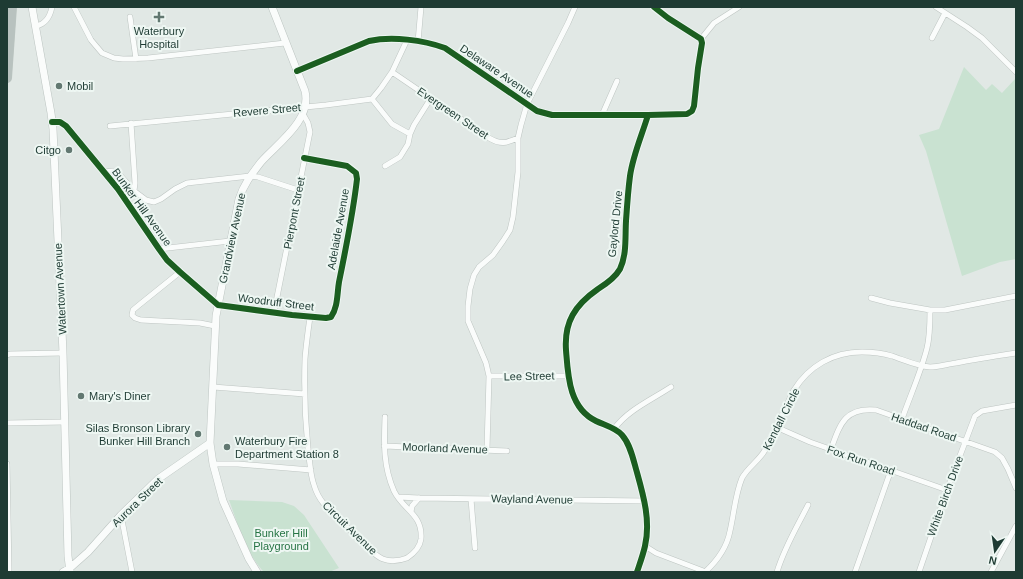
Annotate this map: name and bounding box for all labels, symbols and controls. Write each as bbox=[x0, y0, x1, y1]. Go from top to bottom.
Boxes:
marker: Waterbury Hospital bbox=[153, 11, 165, 23]
place label: Waterbury Hospital bbox=[134, 25, 185, 50]
street label: Delaware Avenue bbox=[458, 42, 536, 100]
place label: Mobil bbox=[67, 80, 93, 92]
marker: Mobil bbox=[54, 81, 64, 91]
street label: Evergreen Street bbox=[415, 85, 491, 141]
street label: Revere Street bbox=[233, 101, 301, 119]
place label: Citgo bbox=[35, 144, 61, 156]
marker: Citgo bbox=[64, 145, 74, 155]
street label: Bunker Hill Avenue bbox=[110, 166, 174, 248]
street label: Pierpont Street bbox=[281, 176, 307, 250]
street label: Adelaide Avenue bbox=[325, 187, 351, 271]
street label: Gaylord Drive bbox=[606, 190, 624, 258]
street label: Grandview Avenue bbox=[217, 192, 247, 284]
street label: Watertown Avenue bbox=[52, 243, 68, 335]
street label: Woodruff Street bbox=[237, 291, 315, 313]
street label: Lee Street bbox=[504, 370, 554, 382]
street label: Kendall Circle bbox=[760, 386, 802, 452]
place label: Mary's Diner bbox=[89, 390, 151, 402]
marker: Mary's Diner bbox=[76, 391, 86, 401]
street label: Haddad Road bbox=[890, 410, 958, 444]
place label: Silas Bronson Library Bunker Hill Branch bbox=[85, 422, 190, 447]
marker: Silas Bronson Library Bunker Hill Branch bbox=[193, 429, 203, 439]
place label: Waterbury Fire Department Station 8 bbox=[235, 435, 339, 460]
street label: Moorland Avenue bbox=[402, 441, 488, 455]
marker: Waterbury Fire Department Station 8 bbox=[222, 442, 232, 452]
street label: Fox Run Road bbox=[826, 443, 896, 477]
street label: White Birch Drive bbox=[925, 454, 965, 538]
street label: Aurora Street bbox=[109, 475, 165, 529]
street label: Wayland Avenue bbox=[491, 492, 573, 506]
street label: Circuit Avenue bbox=[320, 499, 380, 557]
park label: Bunker Hill Playground bbox=[253, 527, 309, 552]
north arrow bbox=[975, 531, 1015, 571]
text: N bbox=[987, 554, 998, 567]

